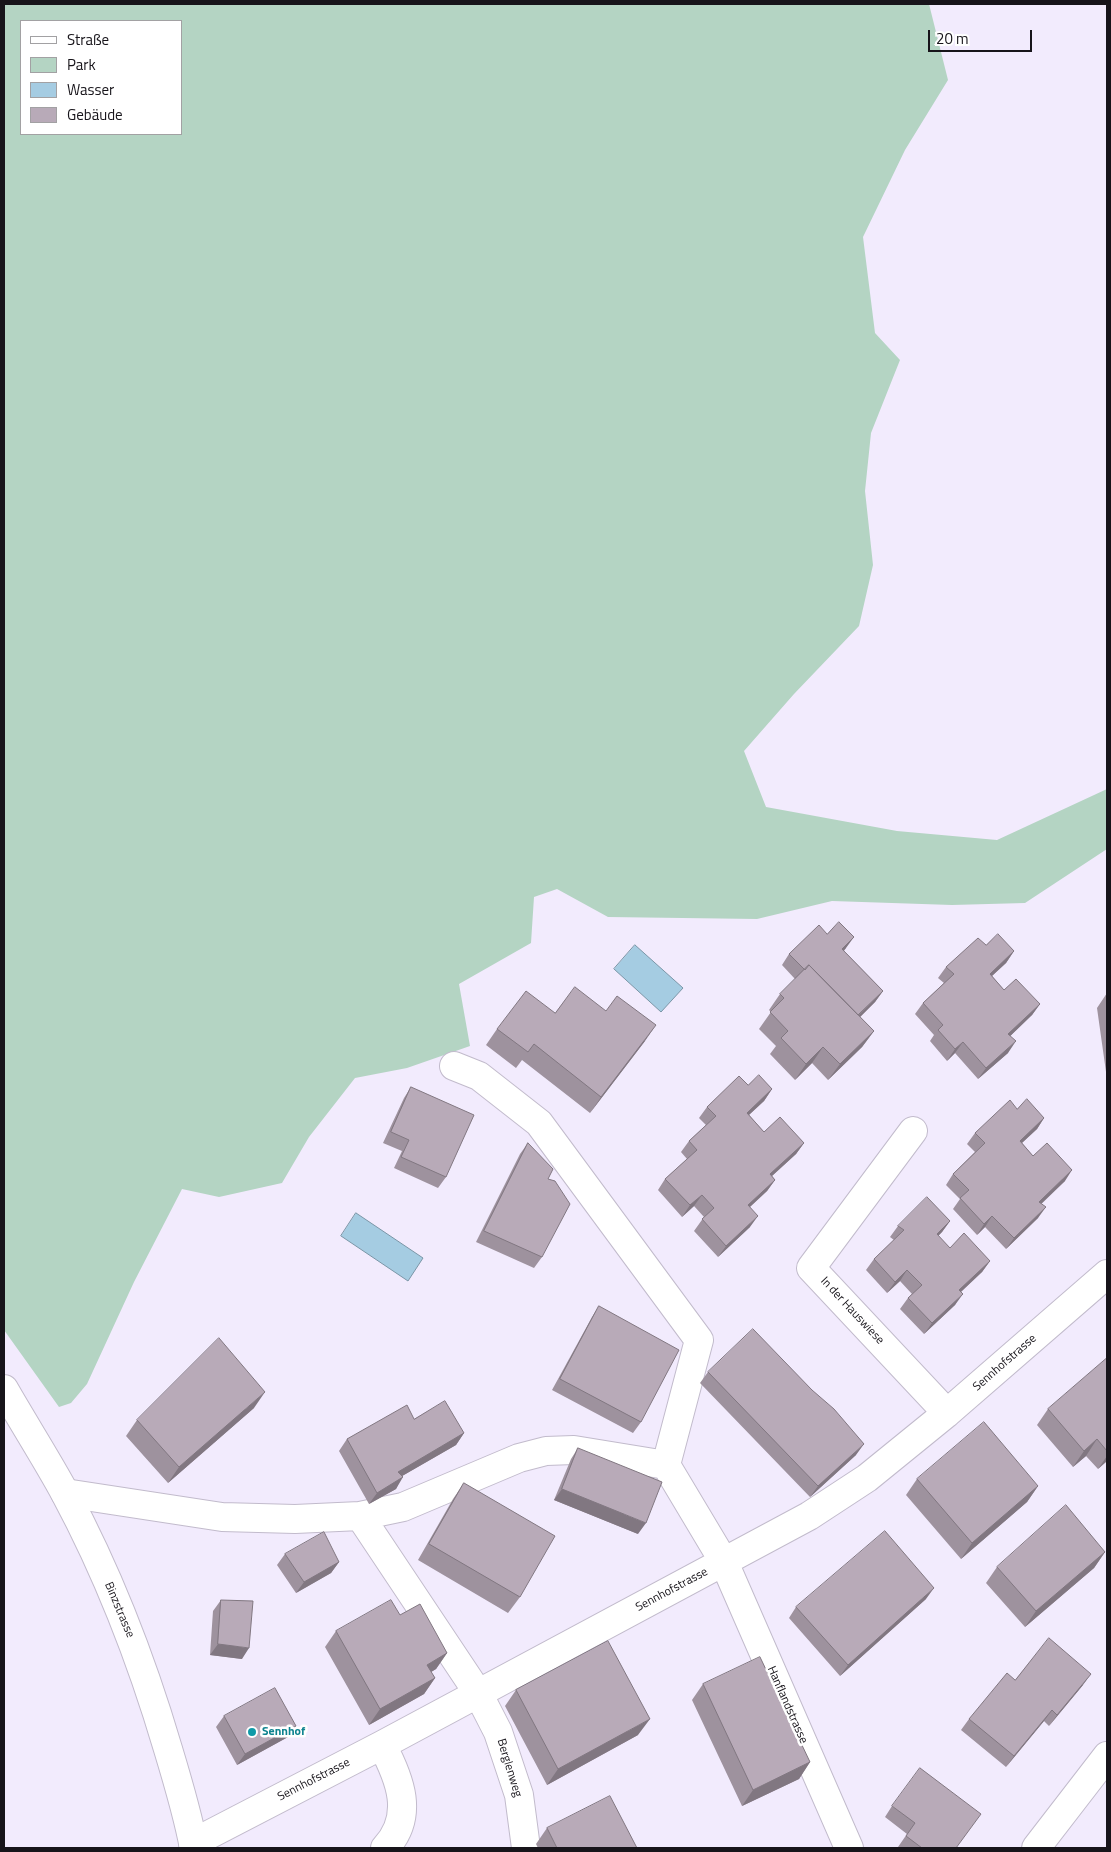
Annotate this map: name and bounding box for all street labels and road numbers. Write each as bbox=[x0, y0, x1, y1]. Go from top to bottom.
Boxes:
street label: In der Hauswiese bbox=[817, 1274, 887, 1348]
street label: Sennhofstrasse bbox=[970, 1332, 1040, 1394]
street label: Sennhofstrasse bbox=[634, 1565, 710, 1615]
street label: Binzstrasse bbox=[101, 1580, 137, 1640]
street label: Hanflandstrasse bbox=[763, 1664, 811, 1746]
street label: Berglenweg bbox=[493, 1737, 525, 1799]
street label: Sennhofstrasse bbox=[275, 1756, 353, 1804]

